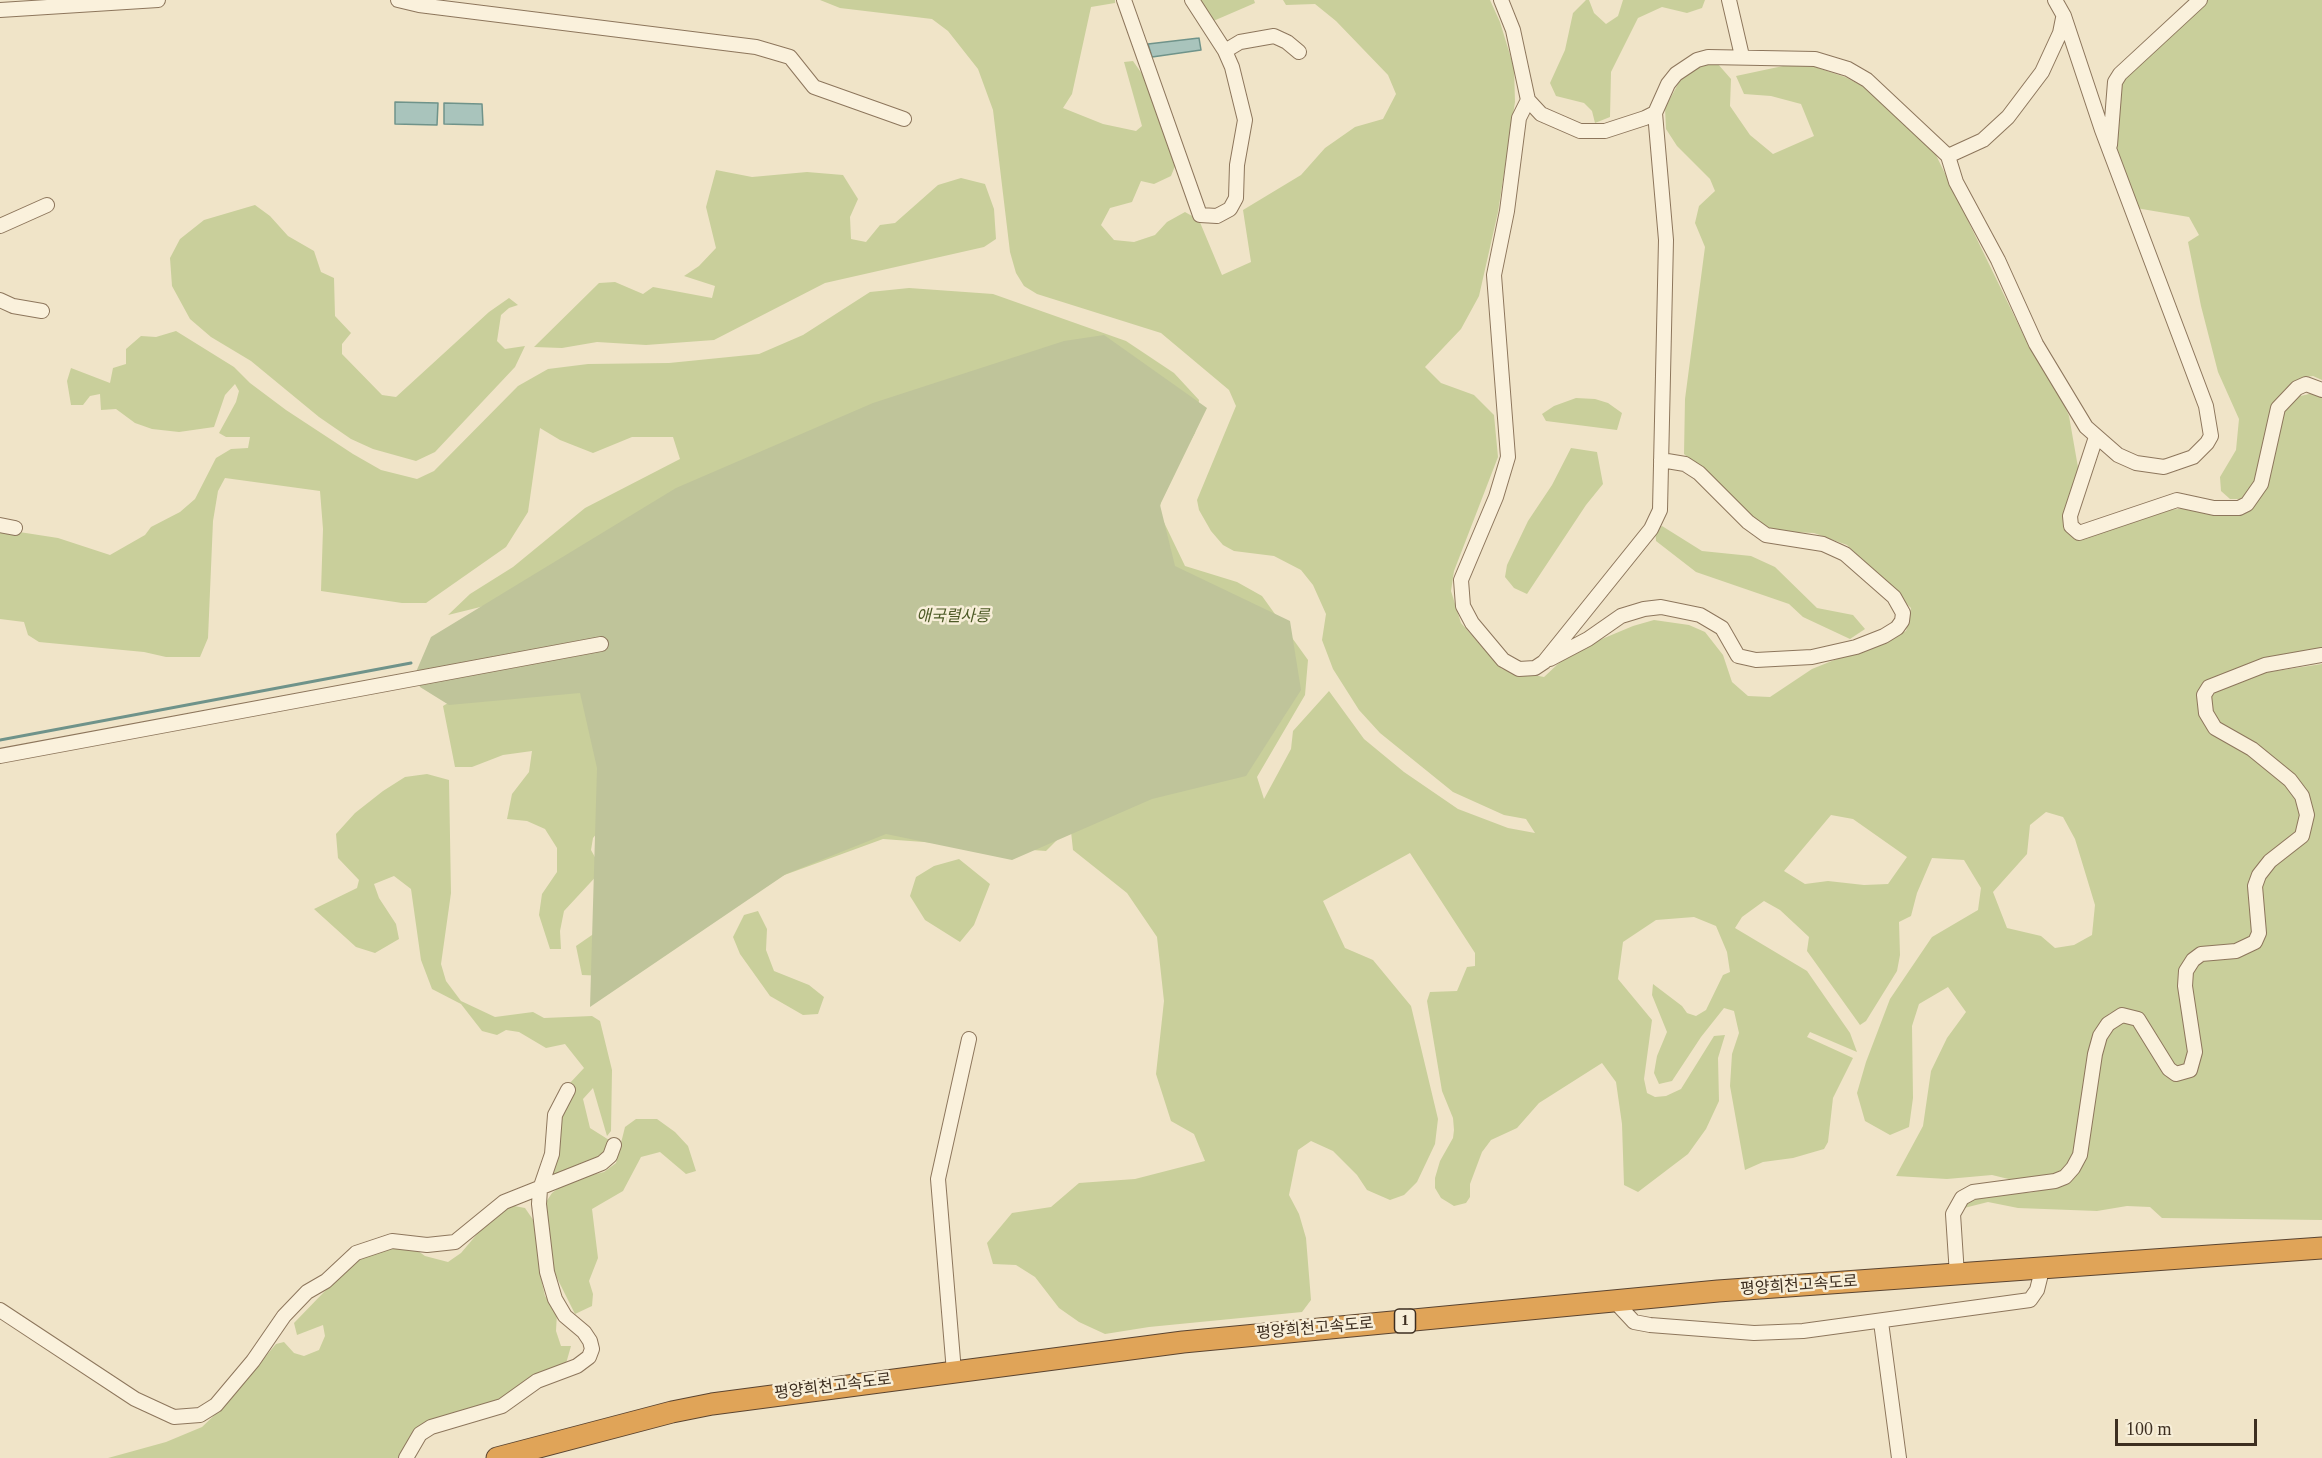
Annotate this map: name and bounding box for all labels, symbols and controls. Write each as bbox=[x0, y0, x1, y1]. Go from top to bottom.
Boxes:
park label: 애국렬사릉 bbox=[916, 607, 990, 627]
street label: 평양희천고속도로 bbox=[1740, 1272, 1858, 1300]
road number: 1 bbox=[1394, 1309, 1416, 1333]
street label: 평양희천고속도로 bbox=[1256, 1314, 1374, 1344]
street label: 평양희천고속도로 bbox=[773, 1370, 893, 1404]
scale bar bbox=[2118, 1407, 2260, 1445]
text: 100 m bbox=[2126, 1419, 2172, 1439]

